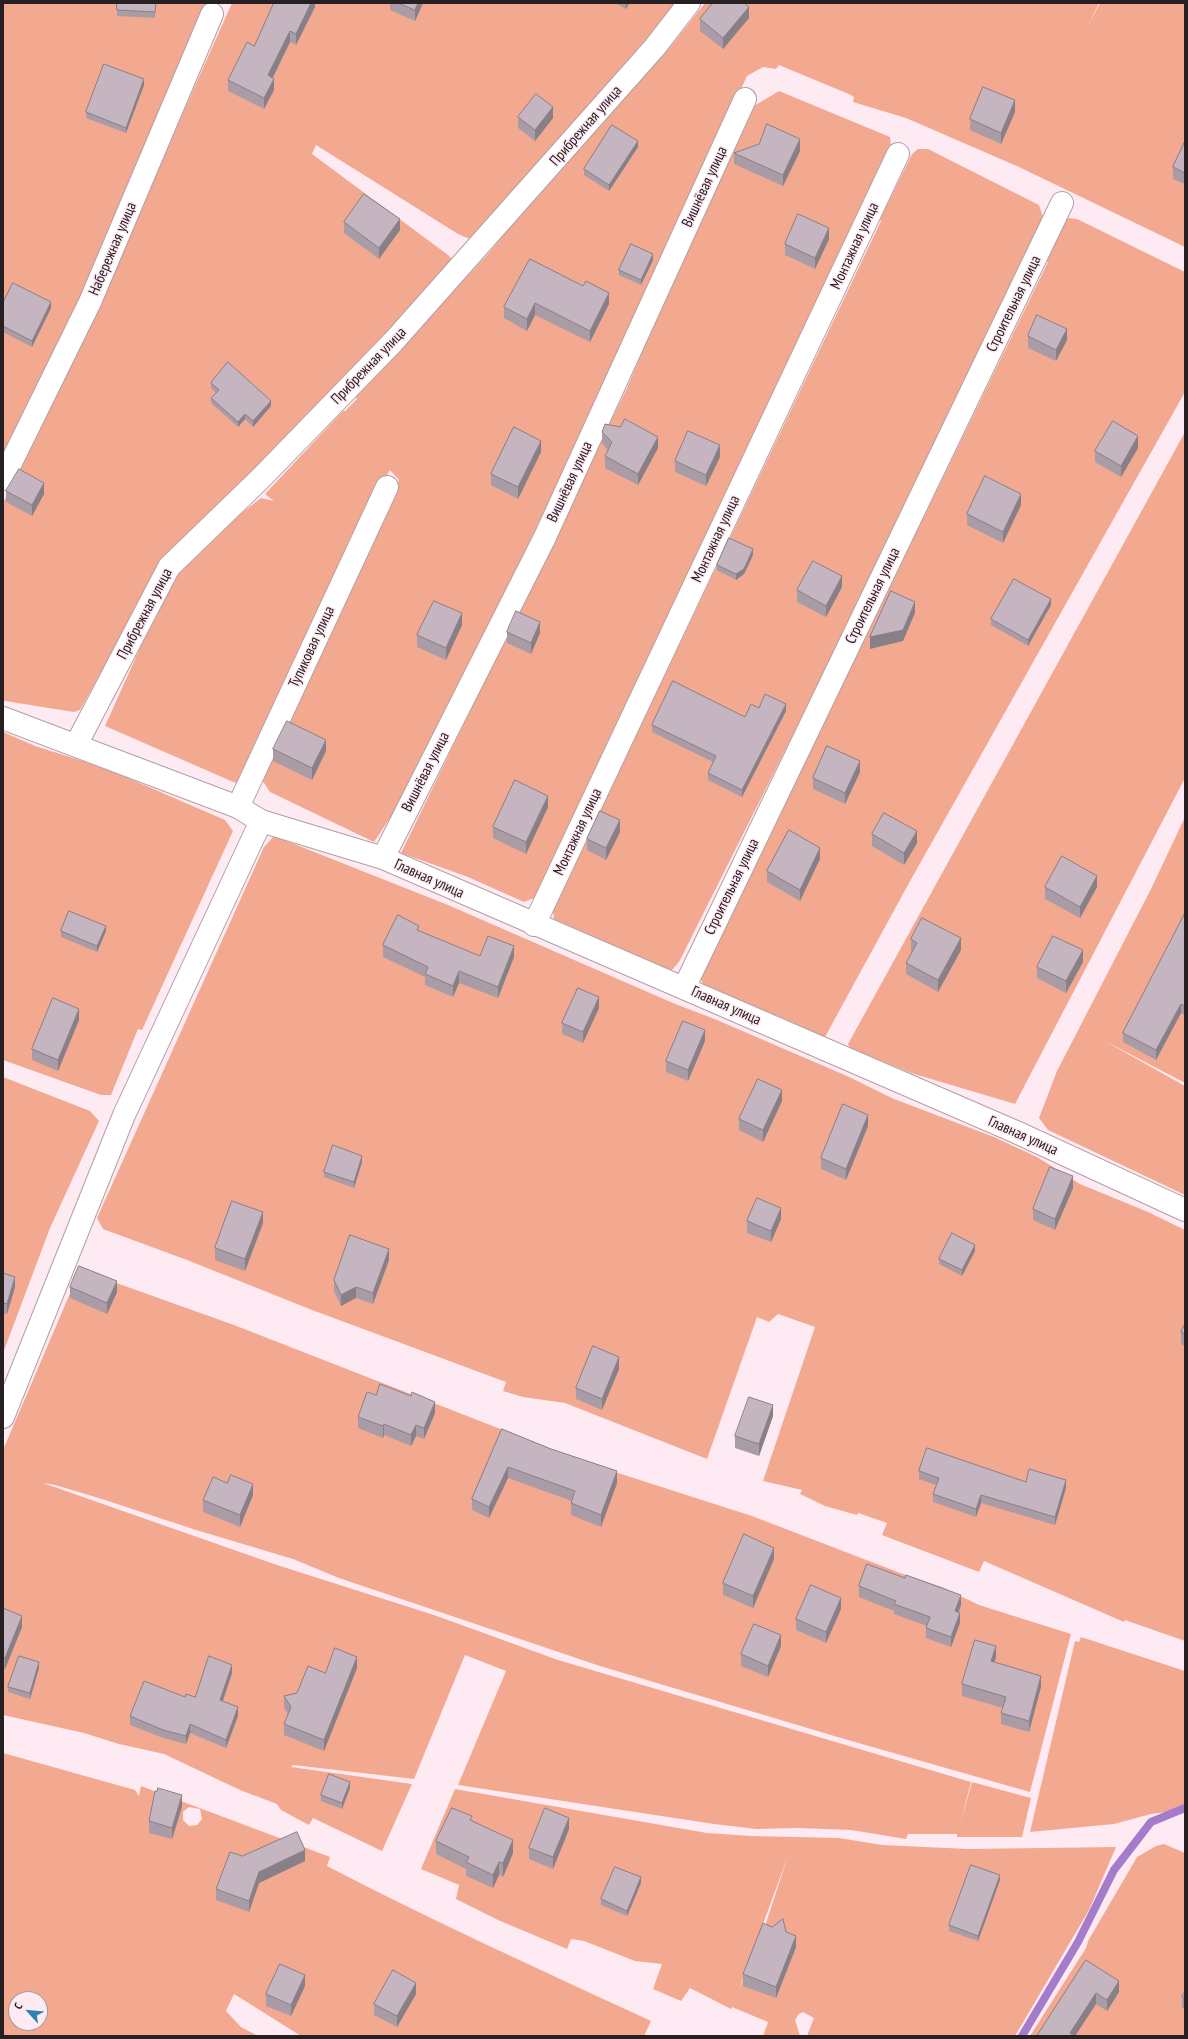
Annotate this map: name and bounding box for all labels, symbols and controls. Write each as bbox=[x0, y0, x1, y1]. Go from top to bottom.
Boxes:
street label: Прибрежная улица bbox=[546, 82, 626, 170]
street label: Вишнёвая улица bbox=[678, 144, 732, 230]
street label: Набережная улица bbox=[85, 200, 141, 298]
street label: Монтажная улица bbox=[827, 200, 883, 292]
street label: Строительная улица bbox=[983, 253, 1045, 355]
street label: Прибрежная улица bbox=[328, 324, 410, 408]
street label: Вишнёвая улица bbox=[543, 439, 597, 525]
street label: Монтажная улица bbox=[688, 493, 744, 585]
street label: Строительная улица bbox=[842, 545, 904, 647]
street label: Прибрежная улица bbox=[113, 565, 177, 663]
street label: Тупиковая улица bbox=[285, 603, 339, 691]
street label: Вишнёвая улица bbox=[398, 729, 454, 815]
street label: Монтажная улица bbox=[550, 786, 606, 878]
street label: Строительная улица bbox=[701, 836, 763, 938]
street label: Главная улица bbox=[391, 856, 467, 902]
street label: Главная улица bbox=[688, 983, 764, 1029]
street label: Главная улица bbox=[985, 1113, 1061, 1159]
north arrow bbox=[8, 1991, 48, 2031]
text: С bbox=[11, 2001, 26, 2011]

